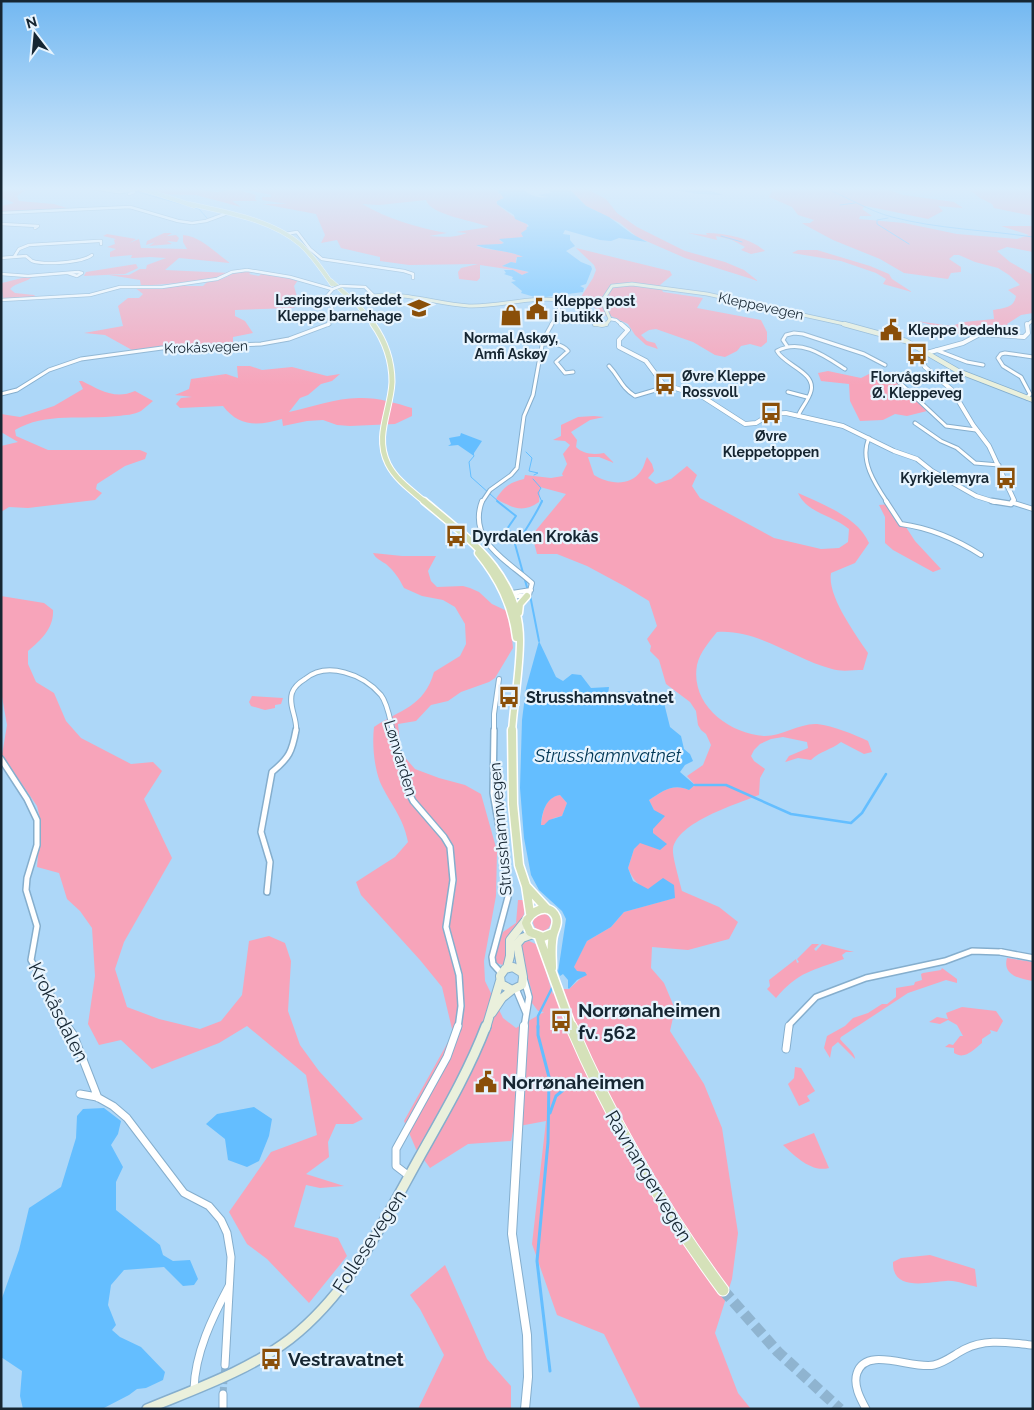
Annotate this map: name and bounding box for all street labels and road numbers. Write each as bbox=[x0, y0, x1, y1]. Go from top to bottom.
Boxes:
street label: Kleppevegen bbox=[717, 289, 805, 323]
street label: Krokåsvegen bbox=[164, 338, 248, 356]
street label: Lønvarden bbox=[380, 718, 421, 799]
street label: Strusshamnvegen bbox=[485, 762, 516, 896]
street label: Krokåsdalen bbox=[24, 958, 94, 1066]
street label: Ravnangervegen bbox=[601, 1106, 697, 1246]
street label: Follesevegen bbox=[328, 1185, 410, 1297]

